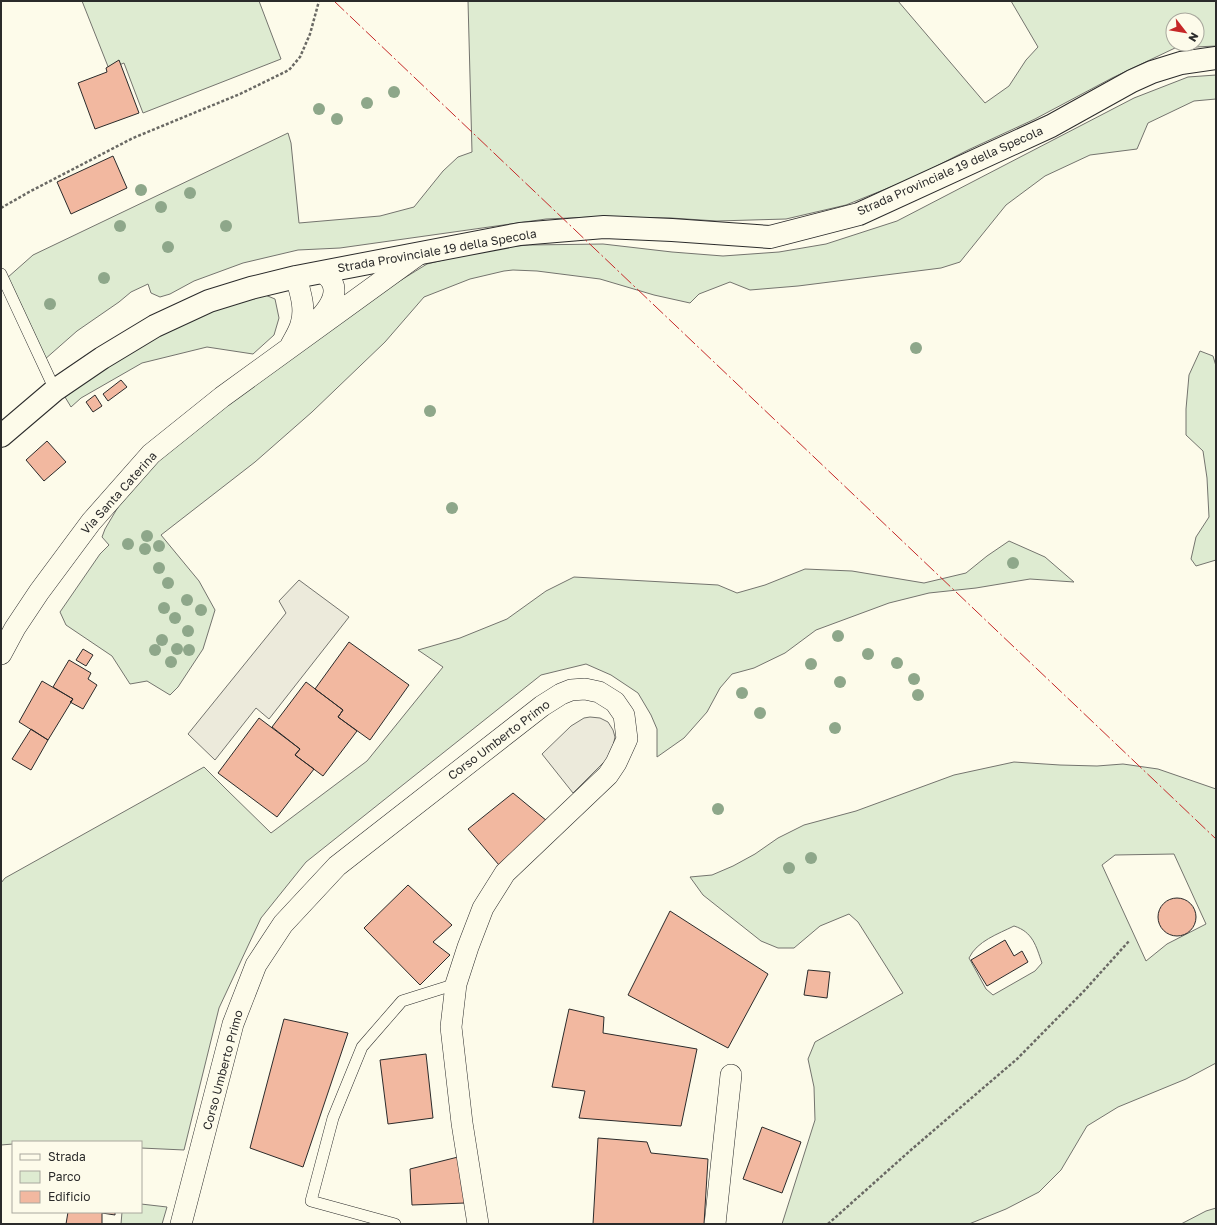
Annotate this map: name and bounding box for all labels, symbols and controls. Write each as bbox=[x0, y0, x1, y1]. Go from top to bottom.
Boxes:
north arrow bbox=[1165, 12, 1205, 52]
text: N bbox=[1186, 30, 1202, 44]
street label: Strada Provinciale 19 della Specola bbox=[855, 123, 1045, 218]
street label: Strada Provinciale 19 della Specola bbox=[336, 226, 538, 275]
street label: Via Santa Caterina bbox=[78, 448, 160, 537]
street label: Corso Umberto Primo bbox=[445, 696, 553, 783]
street label: Corso Umberto Primo bbox=[199, 1008, 246, 1132]
legend bbox=[12, 1141, 142, 1213]
text: Strada bbox=[48, 1149, 86, 1164]
text: Parco bbox=[48, 1169, 81, 1184]
text: Edificio bbox=[48, 1189, 90, 1204]

